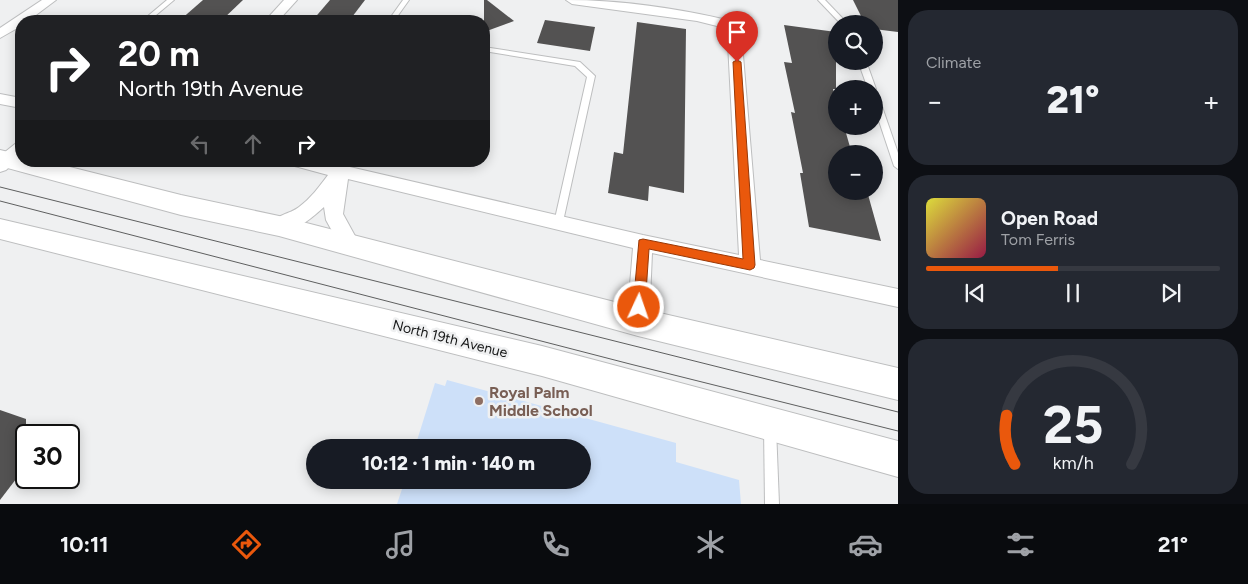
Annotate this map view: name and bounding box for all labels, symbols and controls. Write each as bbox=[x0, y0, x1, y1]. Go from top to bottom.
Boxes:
pin bbox=[716, 11, 758, 62]
map controls bbox=[828, 15, 883, 200]
button: search bbox=[828, 15, 883, 70]
icon: arrive bbox=[723, 18, 751, 46]
text: 20 m bbox=[118, 33, 200, 75]
icon: right bbox=[35, 35, 100, 100]
text: Climate bbox=[926, 53, 981, 72]
text: North 19th Avenue bbox=[118, 75, 303, 102]
text: 21° bbox=[1046, 77, 1100, 123]
button: + bbox=[828, 80, 883, 135]
text: − bbox=[926, 84, 943, 118]
text: + bbox=[1203, 84, 1220, 118]
icon: left bbox=[186, 130, 214, 158]
icon: ahead bbox=[239, 130, 267, 158]
icon: right bbox=[292, 130, 320, 158]
button: − bbox=[828, 145, 883, 200]
text: Open Road bbox=[1001, 207, 1098, 230]
text: Tom Ferris bbox=[1001, 230, 1075, 249]
icon: previous bbox=[961, 279, 989, 307]
icon: pause bbox=[1059, 279, 1087, 307]
icon: next bbox=[1157, 279, 1185, 307]
position arrow bbox=[612, 280, 664, 332]
street label: North 19th Avenue bbox=[391, 316, 510, 362]
place label: Royal Palm Middle School bbox=[489, 383, 593, 420]
text: 25 bbox=[1043, 394, 1103, 456]
marker: Royal Palm Middle School bbox=[473, 395, 485, 407]
speed limit sign: 30 bbox=[15, 424, 80, 489]
text: 10:12 · 1 min · 140 m bbox=[362, 452, 535, 475]
text: km/h bbox=[1053, 452, 1093, 473]
icon: directions bbox=[229, 527, 264, 562]
icon: music bbox=[383, 527, 418, 562]
icon: phone bbox=[538, 527, 573, 562]
icon: climate bbox=[693, 527, 728, 562]
icon: car bbox=[848, 527, 883, 562]
icon: filters bbox=[1003, 527, 1038, 562]
text: 10:11 bbox=[60, 531, 109, 558]
text: 21° bbox=[1158, 531, 1188, 558]

